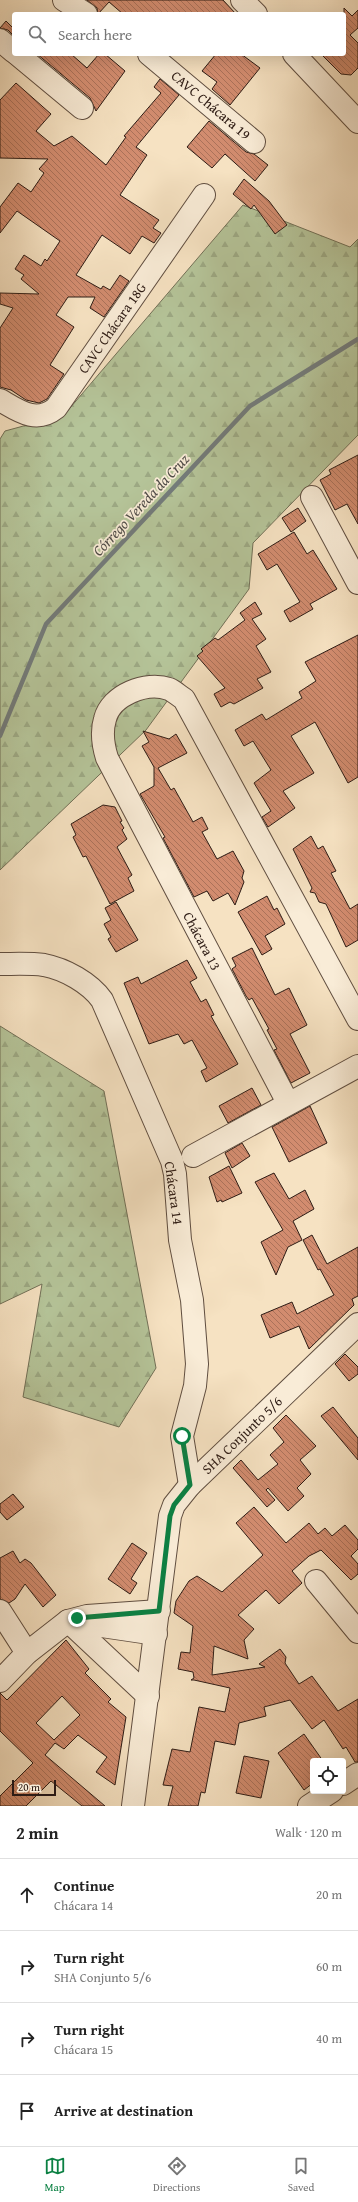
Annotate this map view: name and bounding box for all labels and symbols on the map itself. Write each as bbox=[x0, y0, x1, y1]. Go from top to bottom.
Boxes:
street label: CAVC Chácara 19 bbox=[167, 66, 255, 144]
street label: CAVC Chácara 18G bbox=[73, 279, 151, 377]
water label: Córrego Vereda da Cruz bbox=[88, 449, 194, 561]
street label: Chácara 13 bbox=[178, 908, 226, 974]
street label: Chácara 14 bbox=[160, 1160, 188, 1226]
street label: SHA Conjunto 5/6 bbox=[197, 1391, 287, 1479]
route start bbox=[173, 1427, 191, 1445]
route end bbox=[68, 1609, 86, 1627]
scale bar bbox=[12, 1778, 56, 1797]

